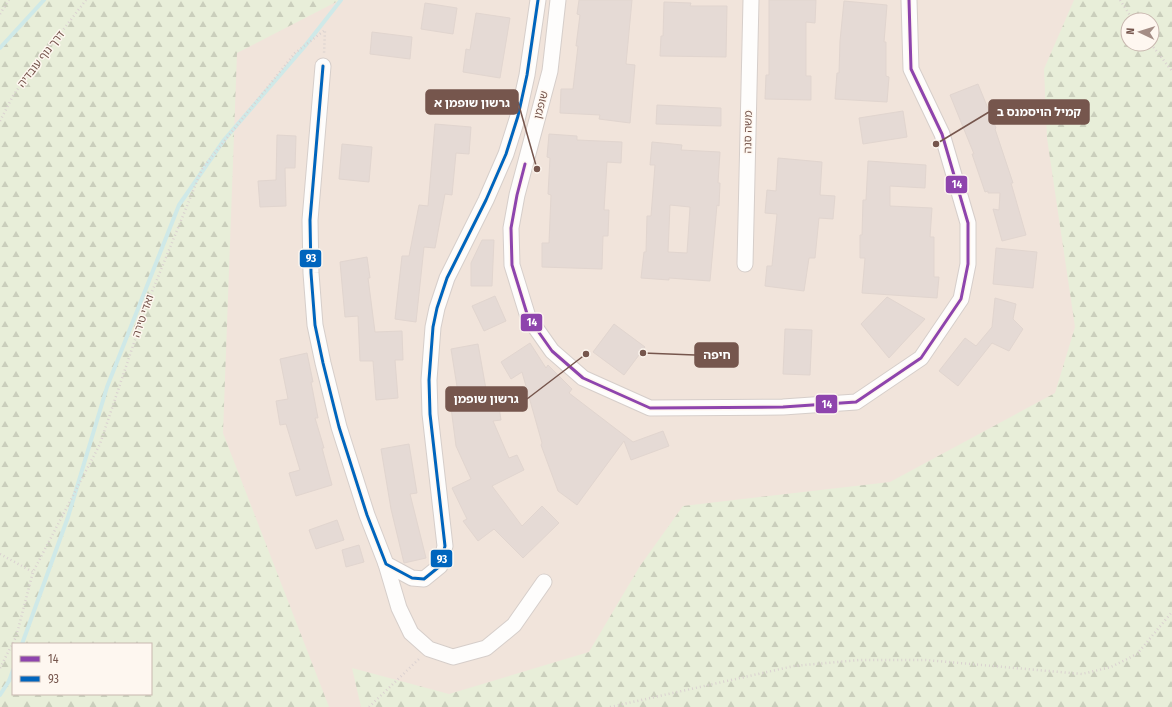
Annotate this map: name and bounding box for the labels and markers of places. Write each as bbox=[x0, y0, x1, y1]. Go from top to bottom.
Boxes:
callout: גרשון שופמן א bbox=[426, 90, 518, 114]
callout: קמיל הויסמנס ב bbox=[989, 100, 1089, 124]
callout: חיפה bbox=[695, 343, 738, 367]
callout: גרשון שופמן bbox=[446, 387, 527, 411]

